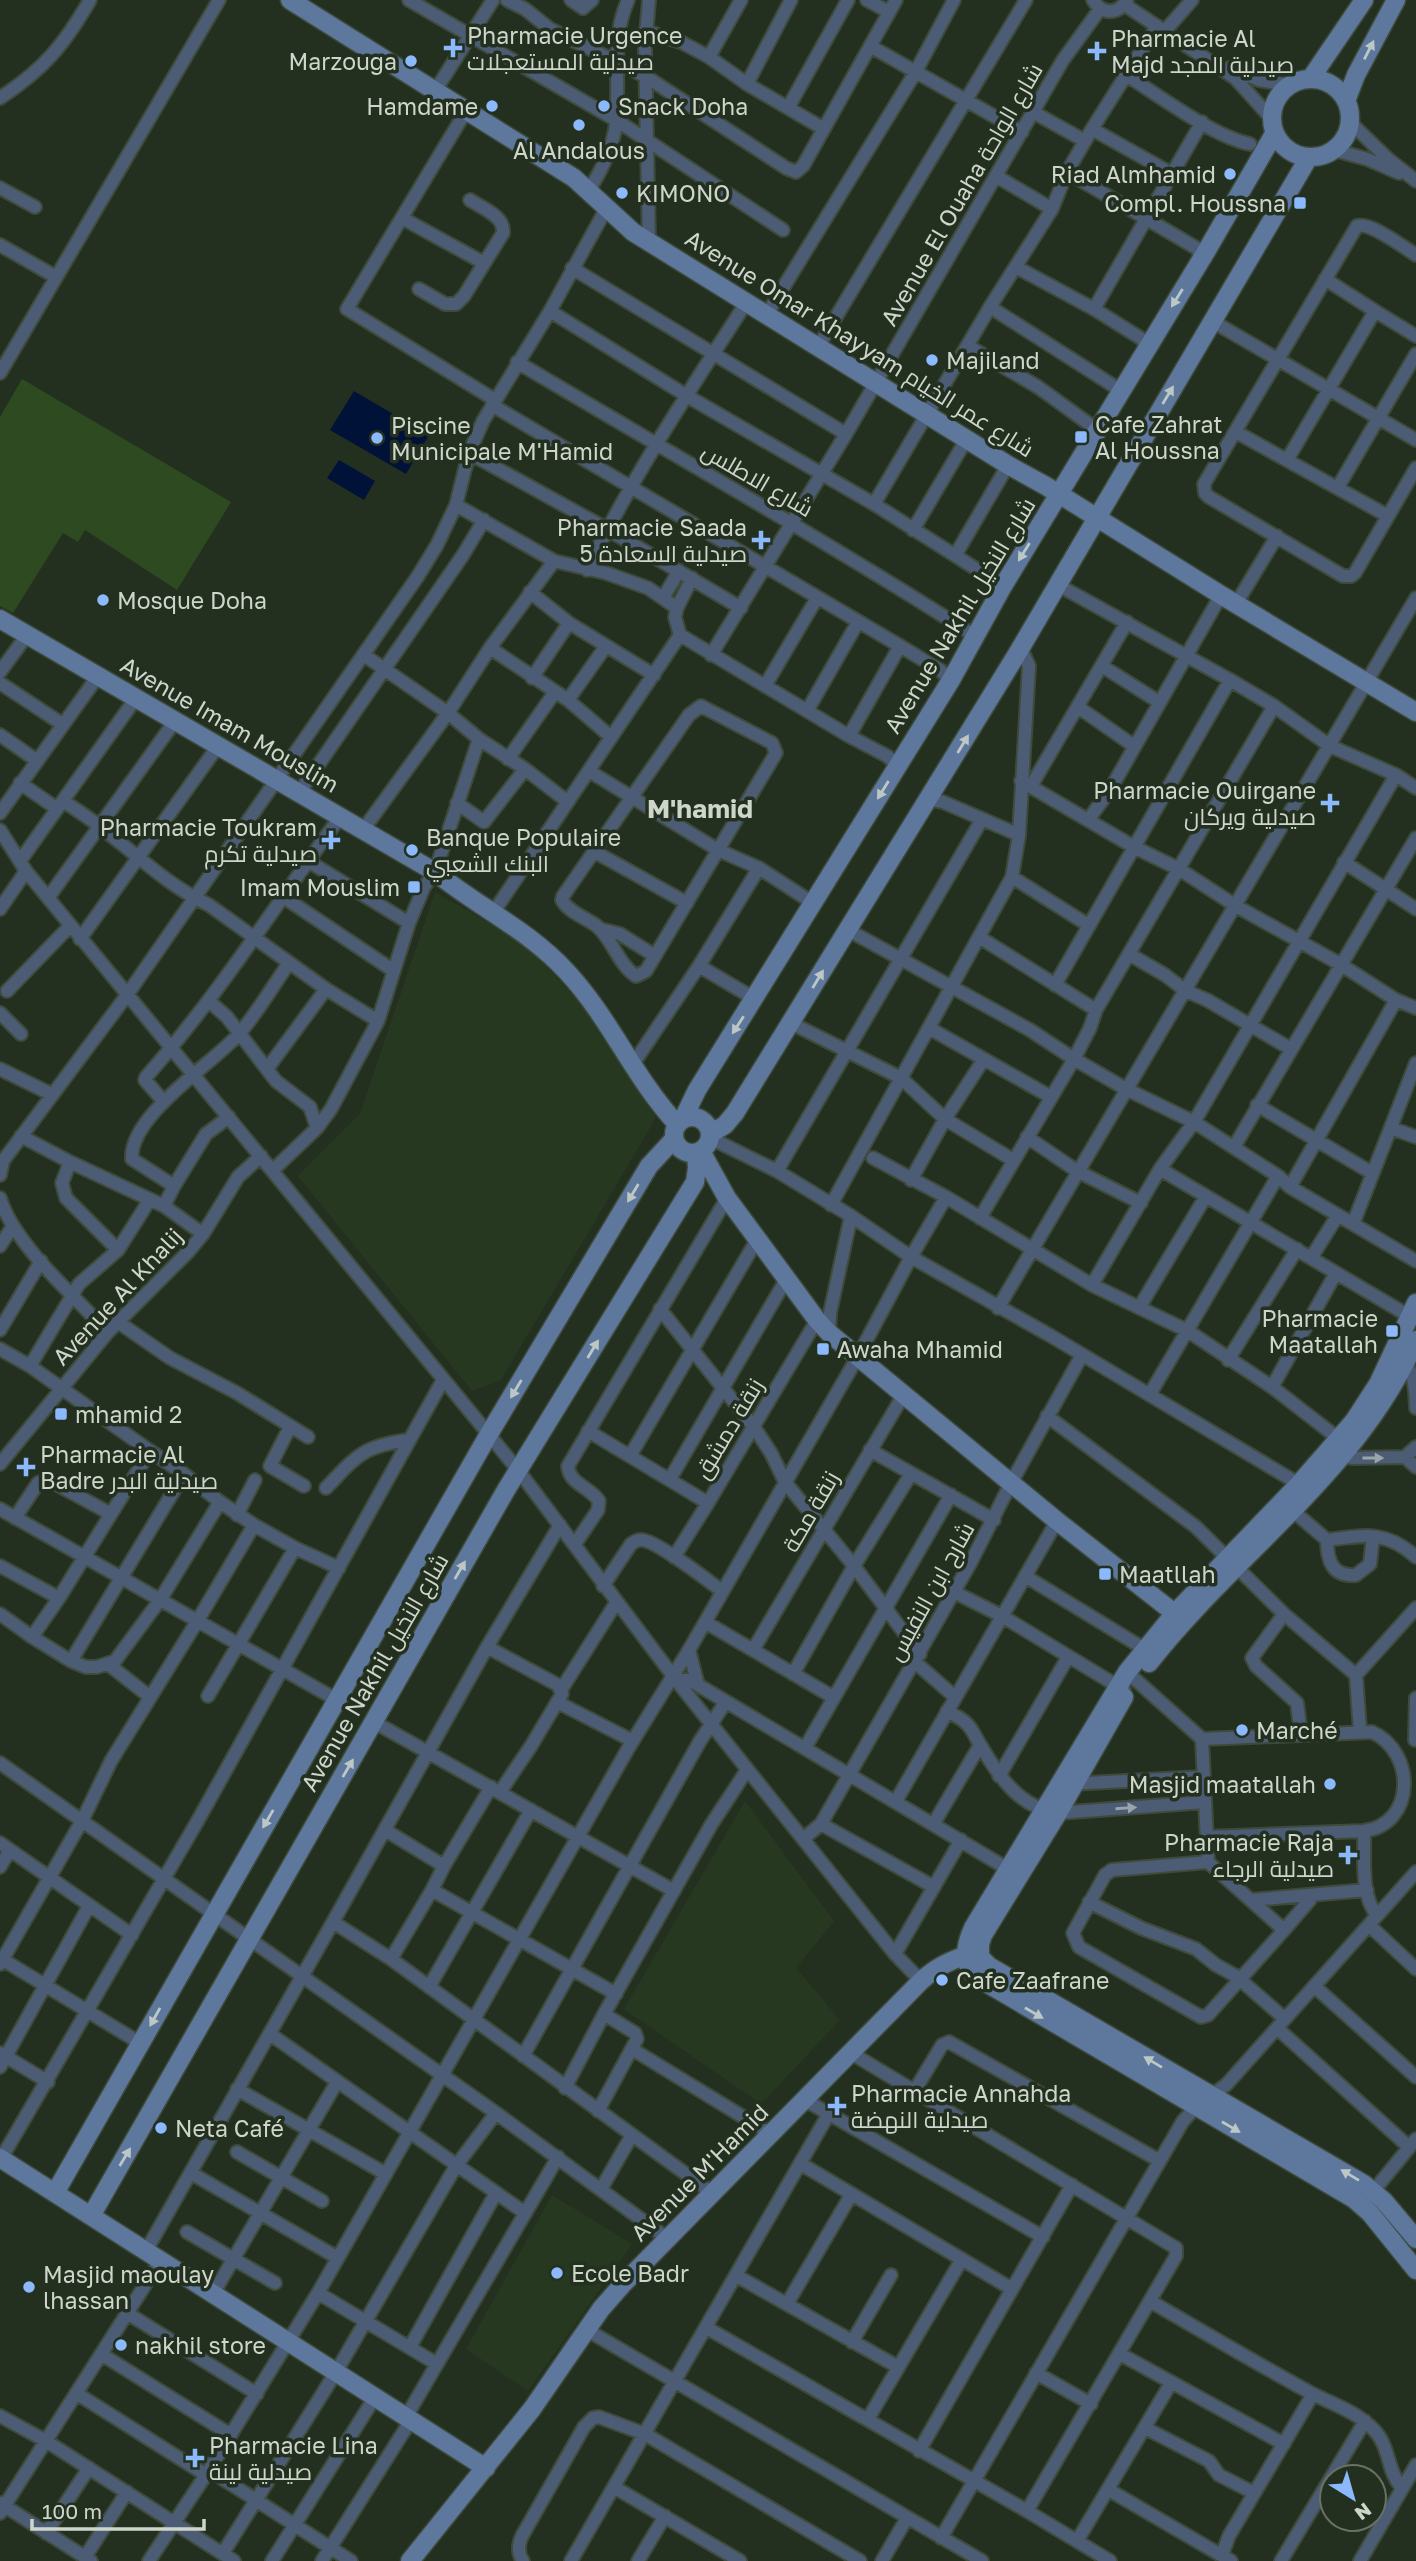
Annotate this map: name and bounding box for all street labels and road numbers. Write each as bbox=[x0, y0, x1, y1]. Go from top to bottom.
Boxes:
street label: Avenue El Ouaha شارع الواحة bbox=[874, 57, 1051, 332]
street label: Avenue Omar Khayyam شارع عمر الخيام bbox=[679, 224, 1040, 465]
street label: شارع الاطلس bbox=[696, 436, 819, 525]
street label: Avenue Nakhil شارع النخيل bbox=[877, 492, 1043, 740]
street label: Avenue Imam Mouslim bbox=[116, 650, 344, 798]
street label: Avenue Al Khalij bbox=[46, 1221, 188, 1371]
street label: زنقة دمشق bbox=[687, 1373, 770, 1484]
street label: زنقة مكة bbox=[776, 1465, 844, 1557]
street label: شارح ابن النفيس bbox=[880, 1517, 982, 1667]
street label: Avenue Nakhil شارع النخيل bbox=[294, 1548, 456, 1797]
street label: Avenue M'Hamid bbox=[624, 2097, 774, 2247]

